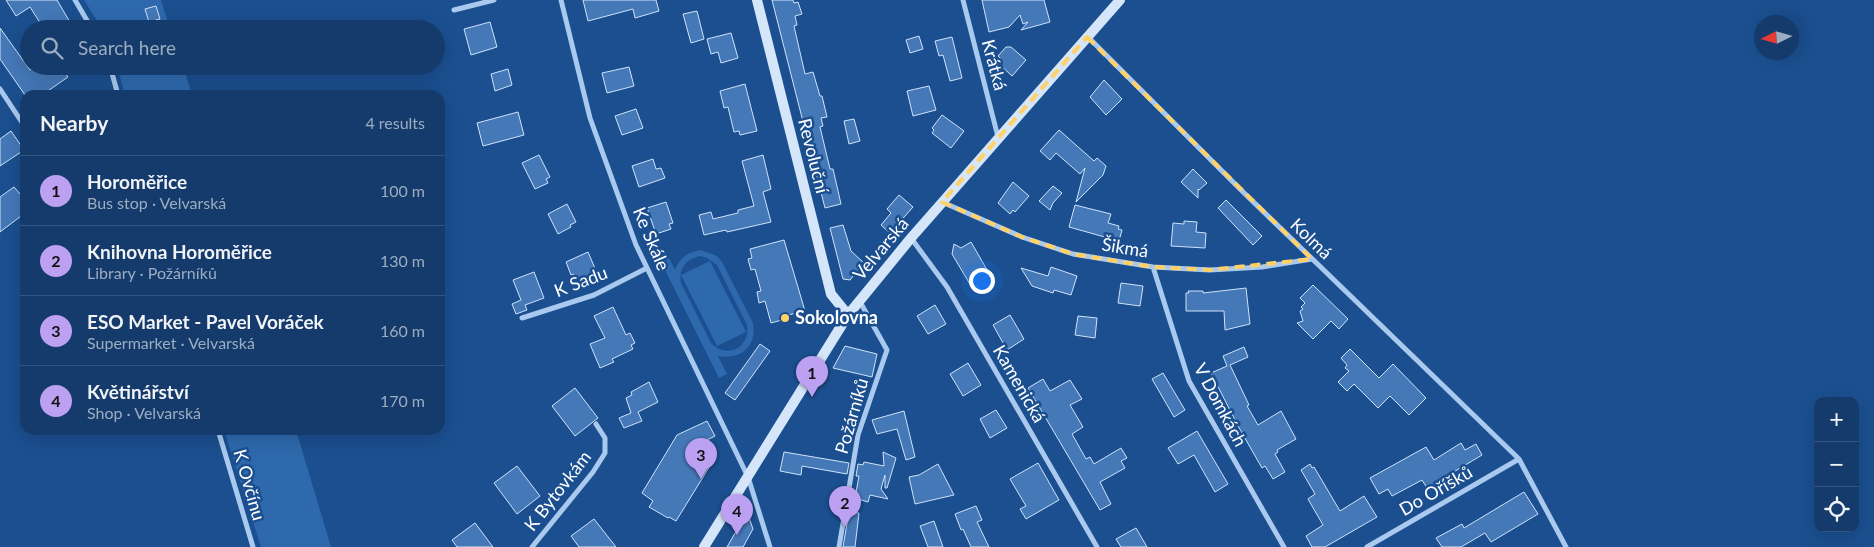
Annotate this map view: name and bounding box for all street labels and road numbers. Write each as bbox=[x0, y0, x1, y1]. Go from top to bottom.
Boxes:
street label: Krátká bbox=[978, 37, 1012, 93]
street label: Revoluční bbox=[794, 116, 834, 196]
street label: Ke Skále bbox=[629, 204, 675, 274]
street label: Velvarská bbox=[848, 213, 913, 284]
street label: Kolmá bbox=[1286, 213, 1337, 263]
street label: Šikmá bbox=[1100, 232, 1150, 262]
street label: K Sadu bbox=[551, 261, 610, 301]
street label: Kamenická bbox=[989, 341, 1051, 426]
street label: V Domkách bbox=[1190, 359, 1252, 450]
street label: Požárníků bbox=[830, 375, 872, 456]
street label: K Bytovkám bbox=[519, 446, 595, 535]
street label: K Ovčínu bbox=[229, 447, 271, 523]
street label: Do Oříšků bbox=[1395, 460, 1476, 520]

